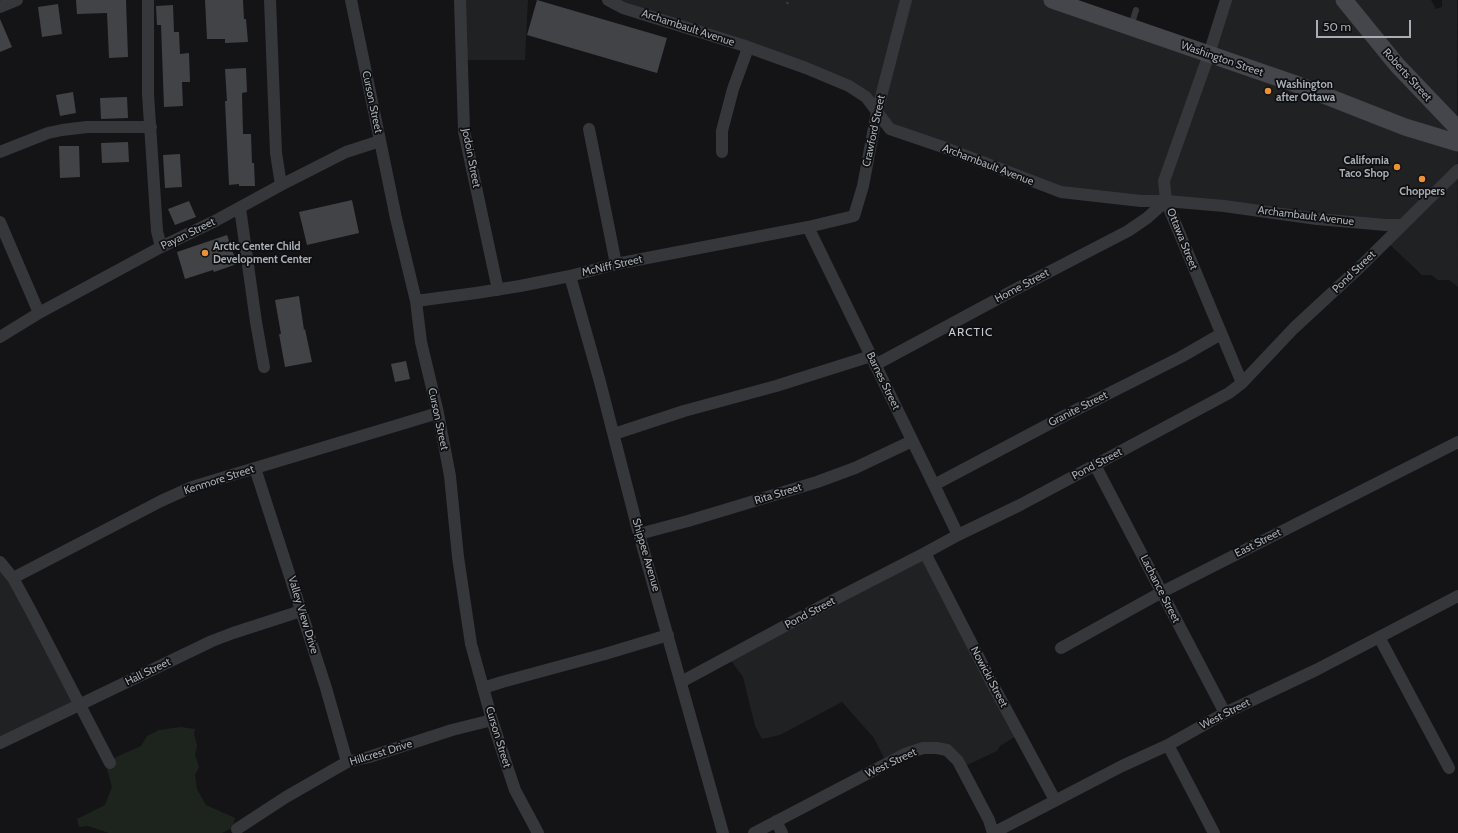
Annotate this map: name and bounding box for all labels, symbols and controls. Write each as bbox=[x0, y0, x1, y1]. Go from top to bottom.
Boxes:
street label: Archambault Avenue bbox=[640, 7, 736, 49]
scale bar bbox=[1318, 12, 1413, 38]
text: 50 m bbox=[1323, 19, 1351, 34]
street label: Washington Street bbox=[1179, 39, 1265, 79]
street label: Roberts Street bbox=[1380, 46, 1434, 104]
street label: Curson Street bbox=[359, 70, 385, 134]
place label: Washington after Ottawa bbox=[1276, 78, 1335, 104]
marker: Washington after Ottawa bbox=[1263, 86, 1273, 96]
street label: Crawford Street bbox=[860, 94, 888, 168]
street label: Jodoin Street bbox=[459, 127, 483, 189]
street label: Archambault Avenue bbox=[940, 142, 1036, 188]
place label: California Taco Shop bbox=[1339, 154, 1389, 180]
marker: California Taco Shop bbox=[1392, 162, 1402, 172]
marker: Choppers bbox=[1417, 174, 1427, 184]
place label: Choppers bbox=[1399, 185, 1445, 199]
street label: Archambault Avenue bbox=[1257, 204, 1355, 228]
street label: Ottawa Street bbox=[1164, 206, 1200, 272]
street label: Payan Street bbox=[159, 215, 217, 253]
place label: Arctic Center Child Development Center bbox=[213, 240, 312, 266]
marker: Arctic Center Child Development Center bbox=[200, 248, 210, 258]
street label: Pond Street bbox=[1330, 248, 1378, 296]
street label: McNiff Street bbox=[580, 253, 644, 279]
street label: Home Street bbox=[993, 266, 1051, 306]
district label: ARCTIC bbox=[949, 325, 993, 339]
street label: Barnes Street bbox=[863, 350, 903, 412]
street label: Curson Street bbox=[425, 387, 451, 451]
street label: Granite Street bbox=[1046, 388, 1110, 430]
street label: Pond Street bbox=[1070, 445, 1124, 483]
street label: Kenmore Street bbox=[182, 462, 256, 498]
street label: Rita Street bbox=[753, 481, 803, 507]
street label: Shippee Avenue bbox=[629, 517, 663, 593]
street label: East Street bbox=[1233, 526, 1283, 560]
street label: Lachance Street bbox=[1137, 553, 1183, 625]
street label: Valley View Drive bbox=[285, 575, 321, 655]
street label: Pond Street bbox=[783, 594, 837, 632]
street label: Nowicki Street bbox=[967, 644, 1011, 710]
street label: Hall Street bbox=[123, 655, 173, 689]
street label: West Street bbox=[1198, 696, 1252, 732]
street label: Curson Street bbox=[482, 705, 514, 769]
street label: Hillcrest Drive bbox=[348, 737, 414, 769]
street label: West Street bbox=[863, 745, 919, 781]

